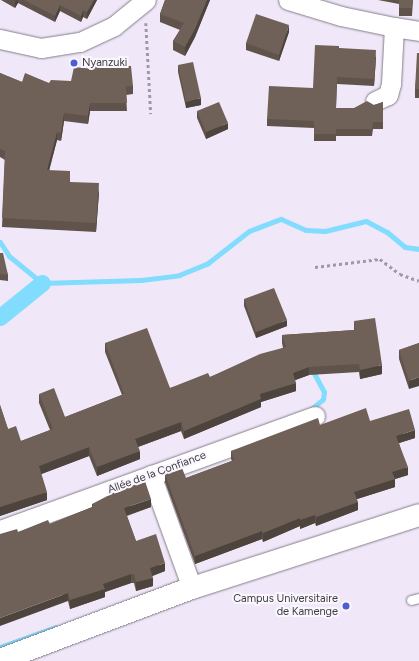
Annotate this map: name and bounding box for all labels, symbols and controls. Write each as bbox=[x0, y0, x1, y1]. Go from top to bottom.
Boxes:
place label: Nyanzuki bbox=[82, 56, 127, 70]
marker: Nyanzuki bbox=[69, 58, 79, 68]
street label: Allée de la Confiance bbox=[106, 449, 208, 497]
place label: Campus Universitaire de Kamenge bbox=[233, 593, 338, 619]
marker: Campus Universitaire de Kamenge bbox=[341, 601, 351, 611]

